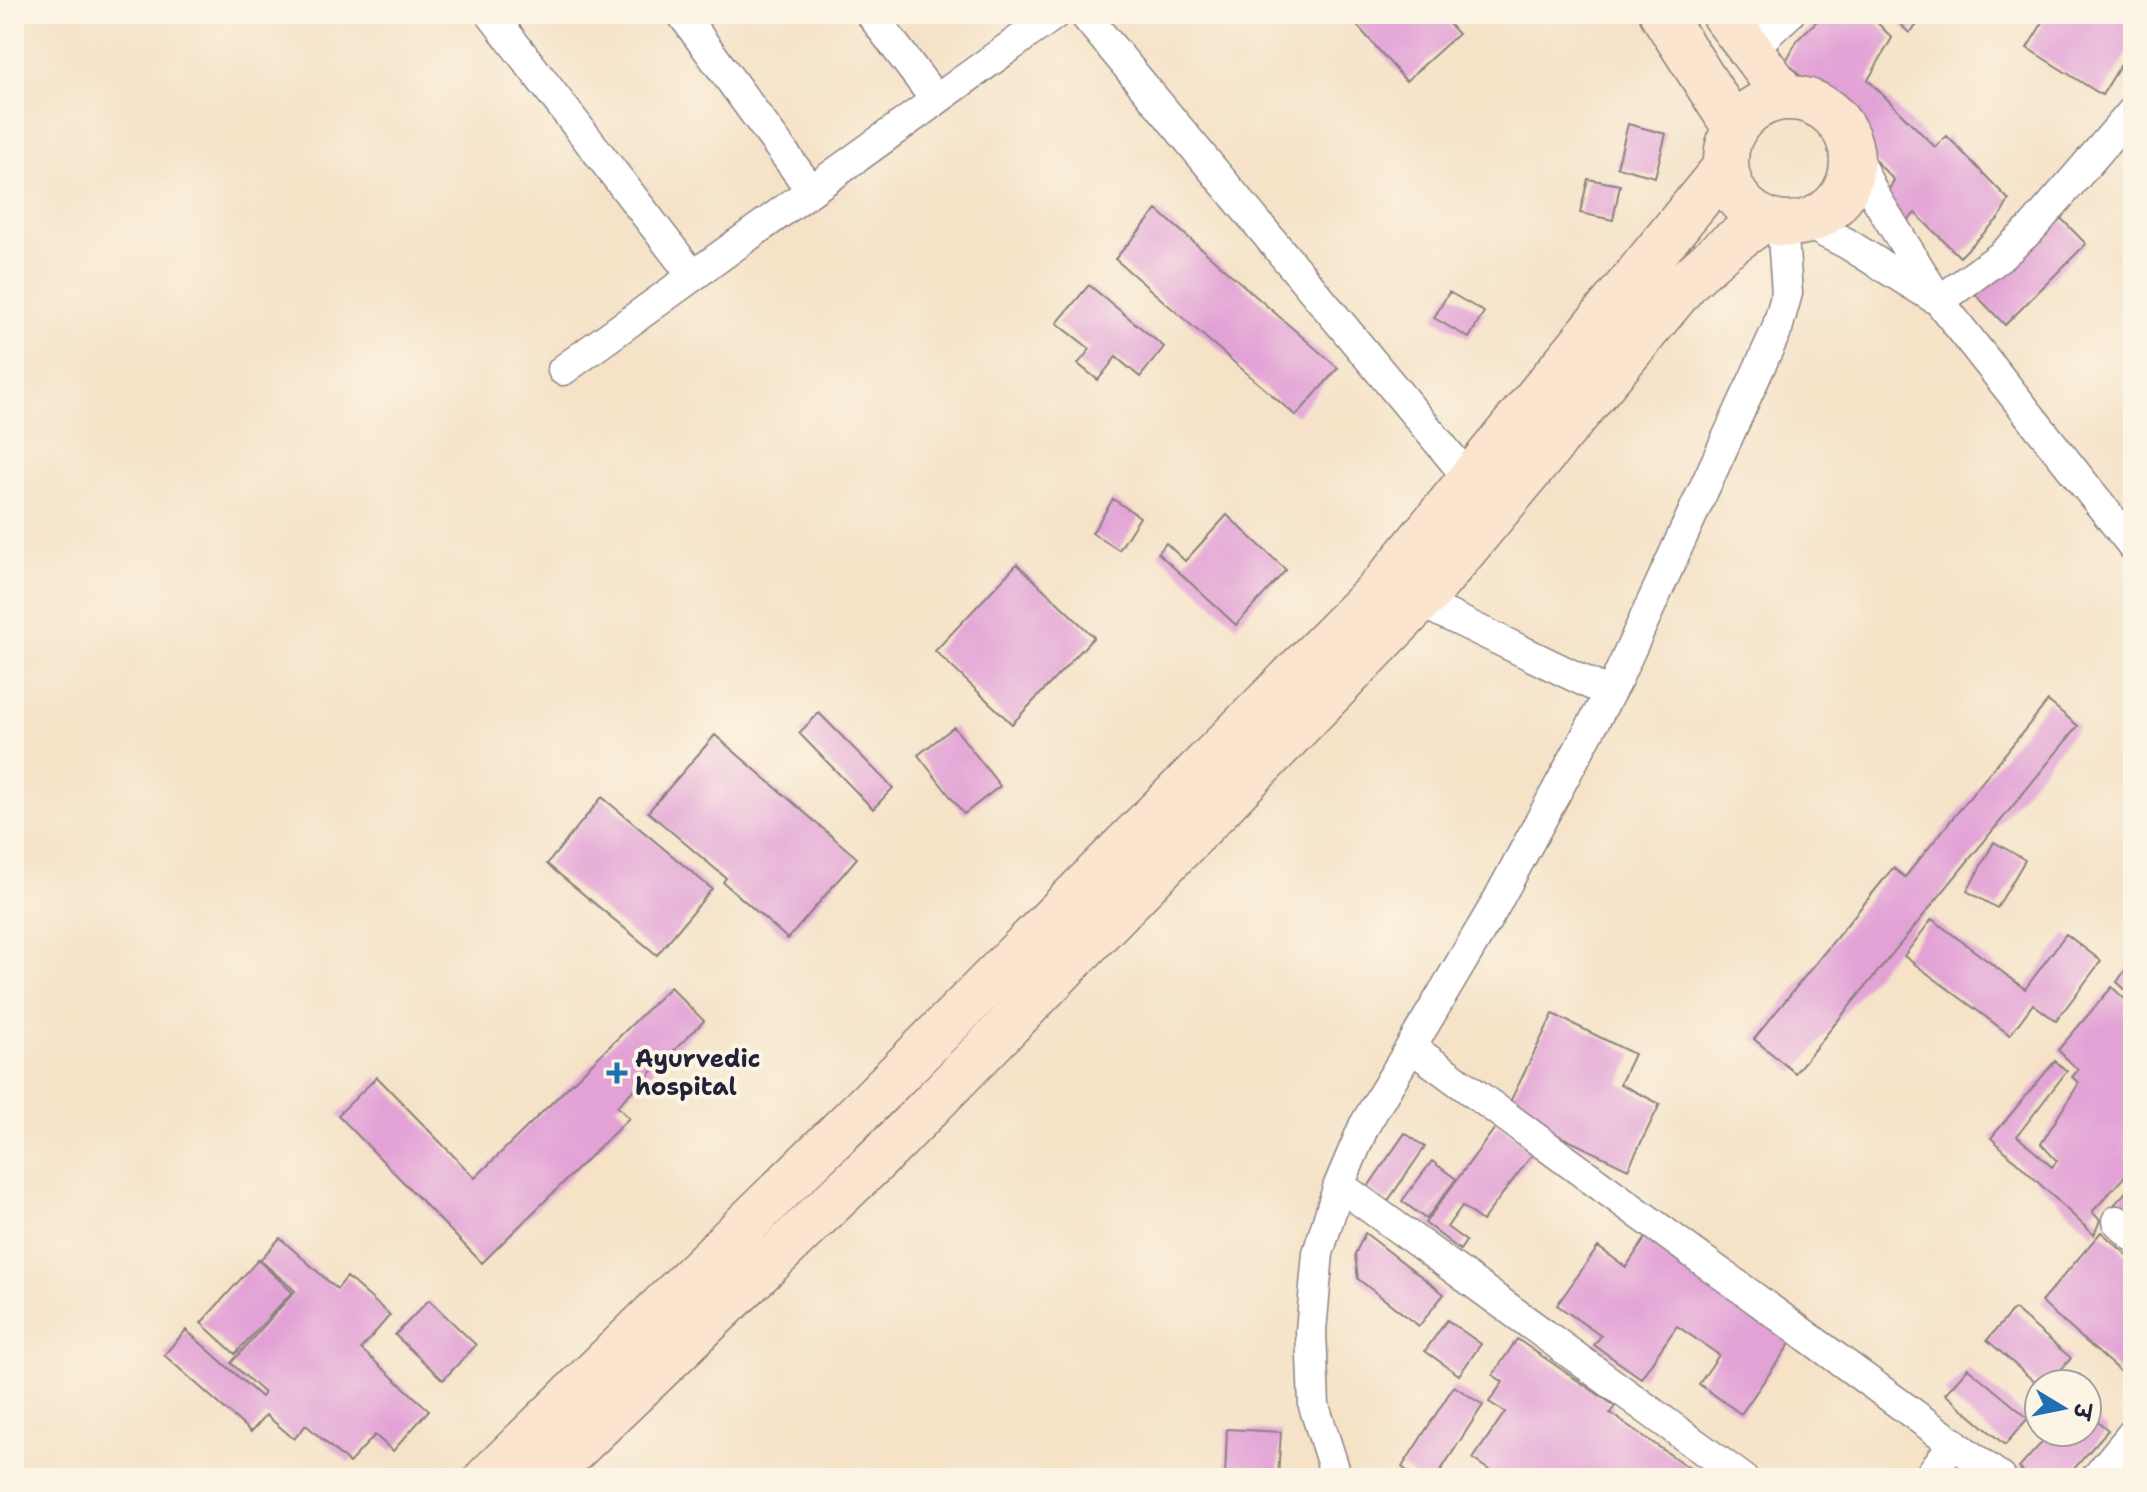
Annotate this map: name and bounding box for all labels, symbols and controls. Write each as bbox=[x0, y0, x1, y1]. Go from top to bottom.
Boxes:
place label: Ayurvedic hospital bbox=[635, 1043, 760, 1103]
marker: Ayurvedic hospital bbox=[606, 1062, 628, 1084]
north arrow bbox=[2023, 1368, 2103, 1448]
text: उ bbox=[2066, 1400, 2098, 1423]

